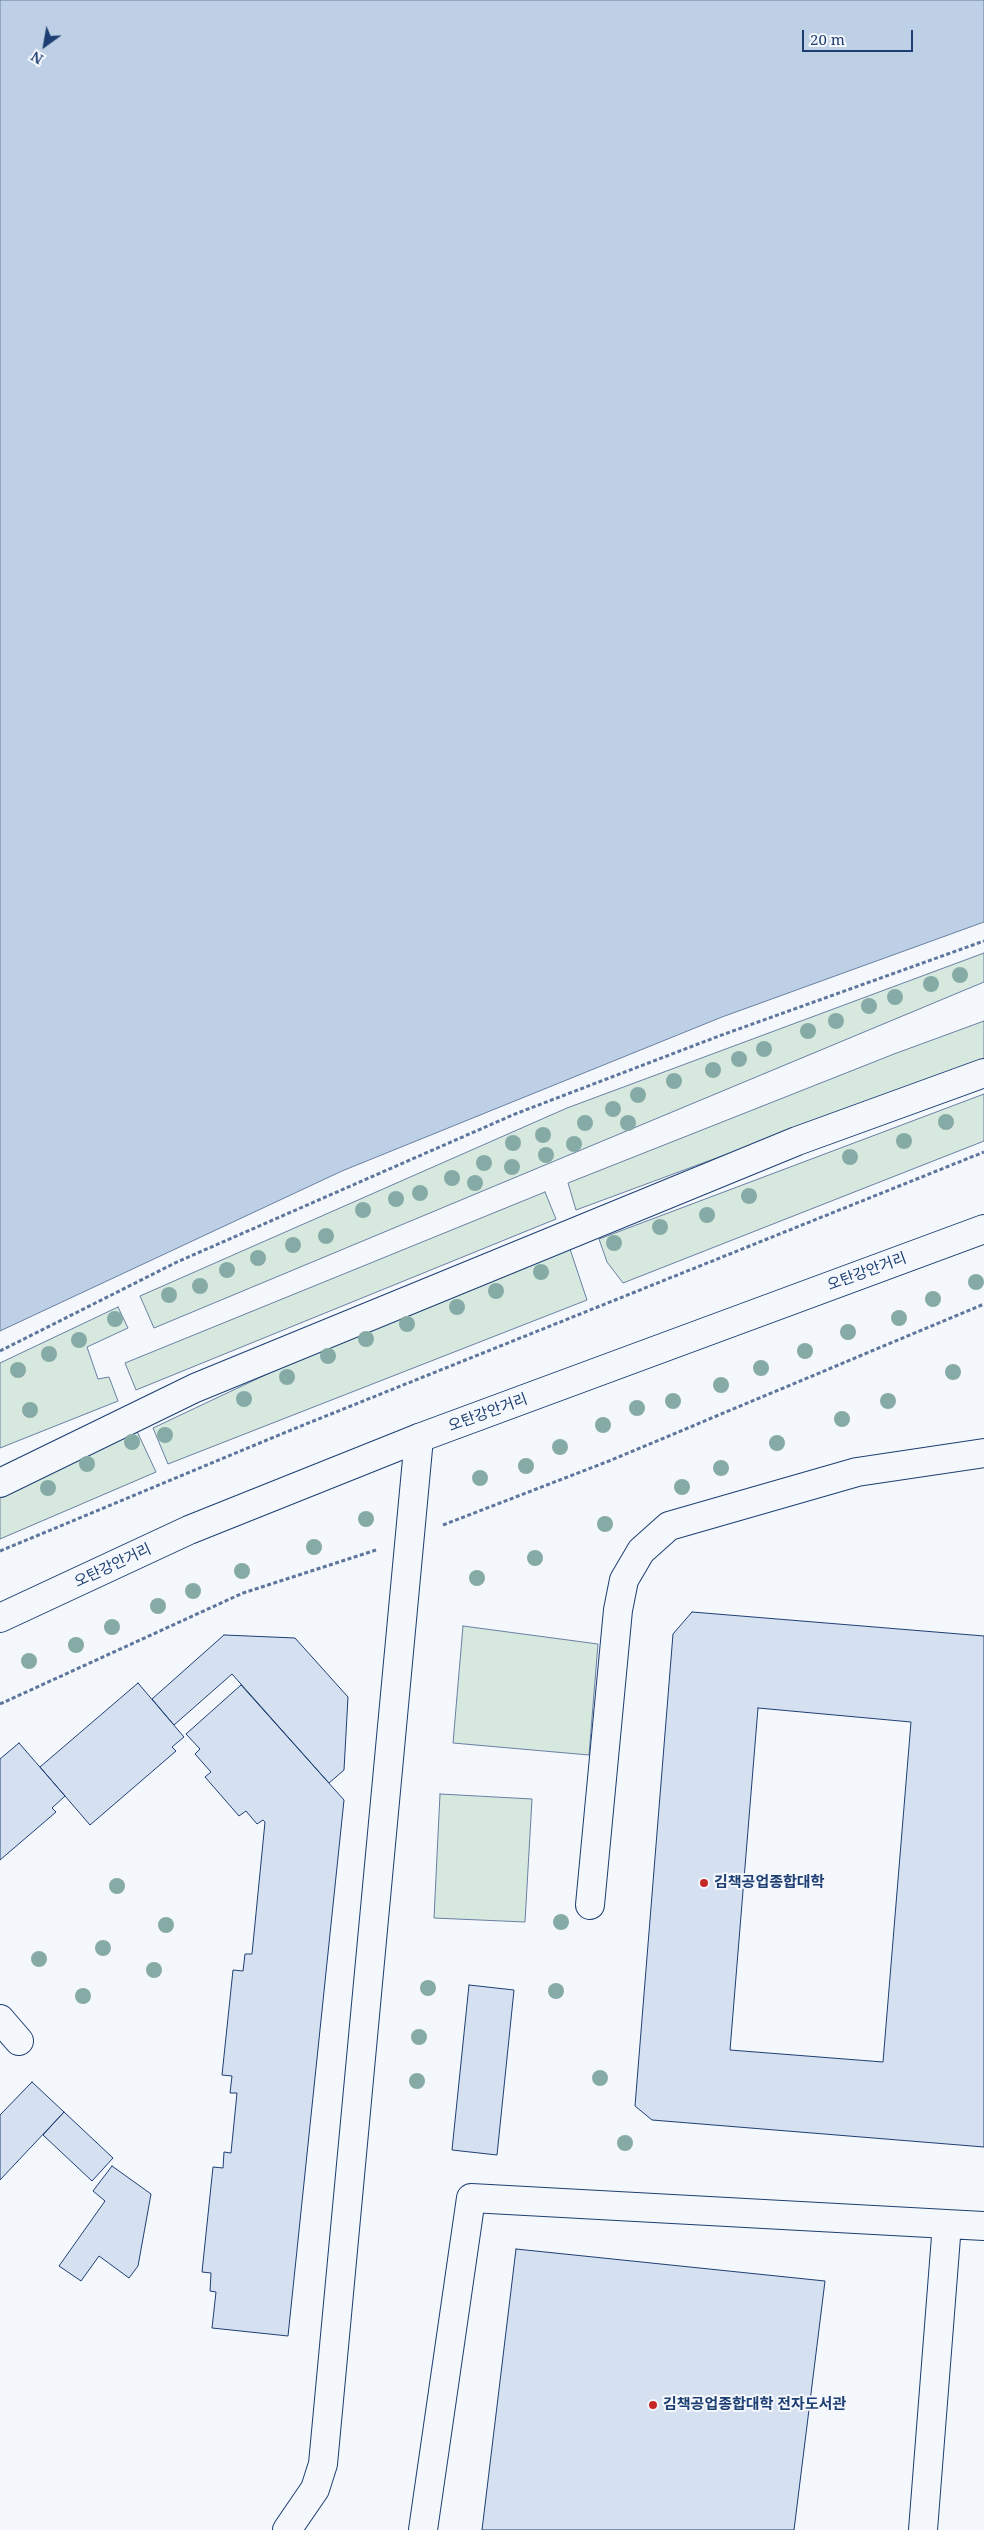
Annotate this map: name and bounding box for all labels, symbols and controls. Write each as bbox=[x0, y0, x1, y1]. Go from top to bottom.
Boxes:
north arrow bbox=[20, 20, 70, 70]
scale bar bbox=[804, 20, 915, 52]
text: 20 m bbox=[810, 29, 845, 49]
text: N bbox=[27, 47, 47, 69]
street label: 오탄강안거리 bbox=[825, 1249, 909, 1295]
street label: 오탄강안거리 bbox=[446, 1390, 530, 1436]
street label: 오탄강안거리 bbox=[72, 1540, 154, 1592]
place label: 김책공업종합대학 bbox=[714, 1874, 824, 1892]
marker: 김책공업종합대학 bbox=[698, 1877, 710, 1889]
place label: 김책공업종합대학 전자도서관 bbox=[663, 2396, 846, 2414]
marker: 김책공업종합대학 전자도서관 bbox=[647, 2399, 659, 2411]

